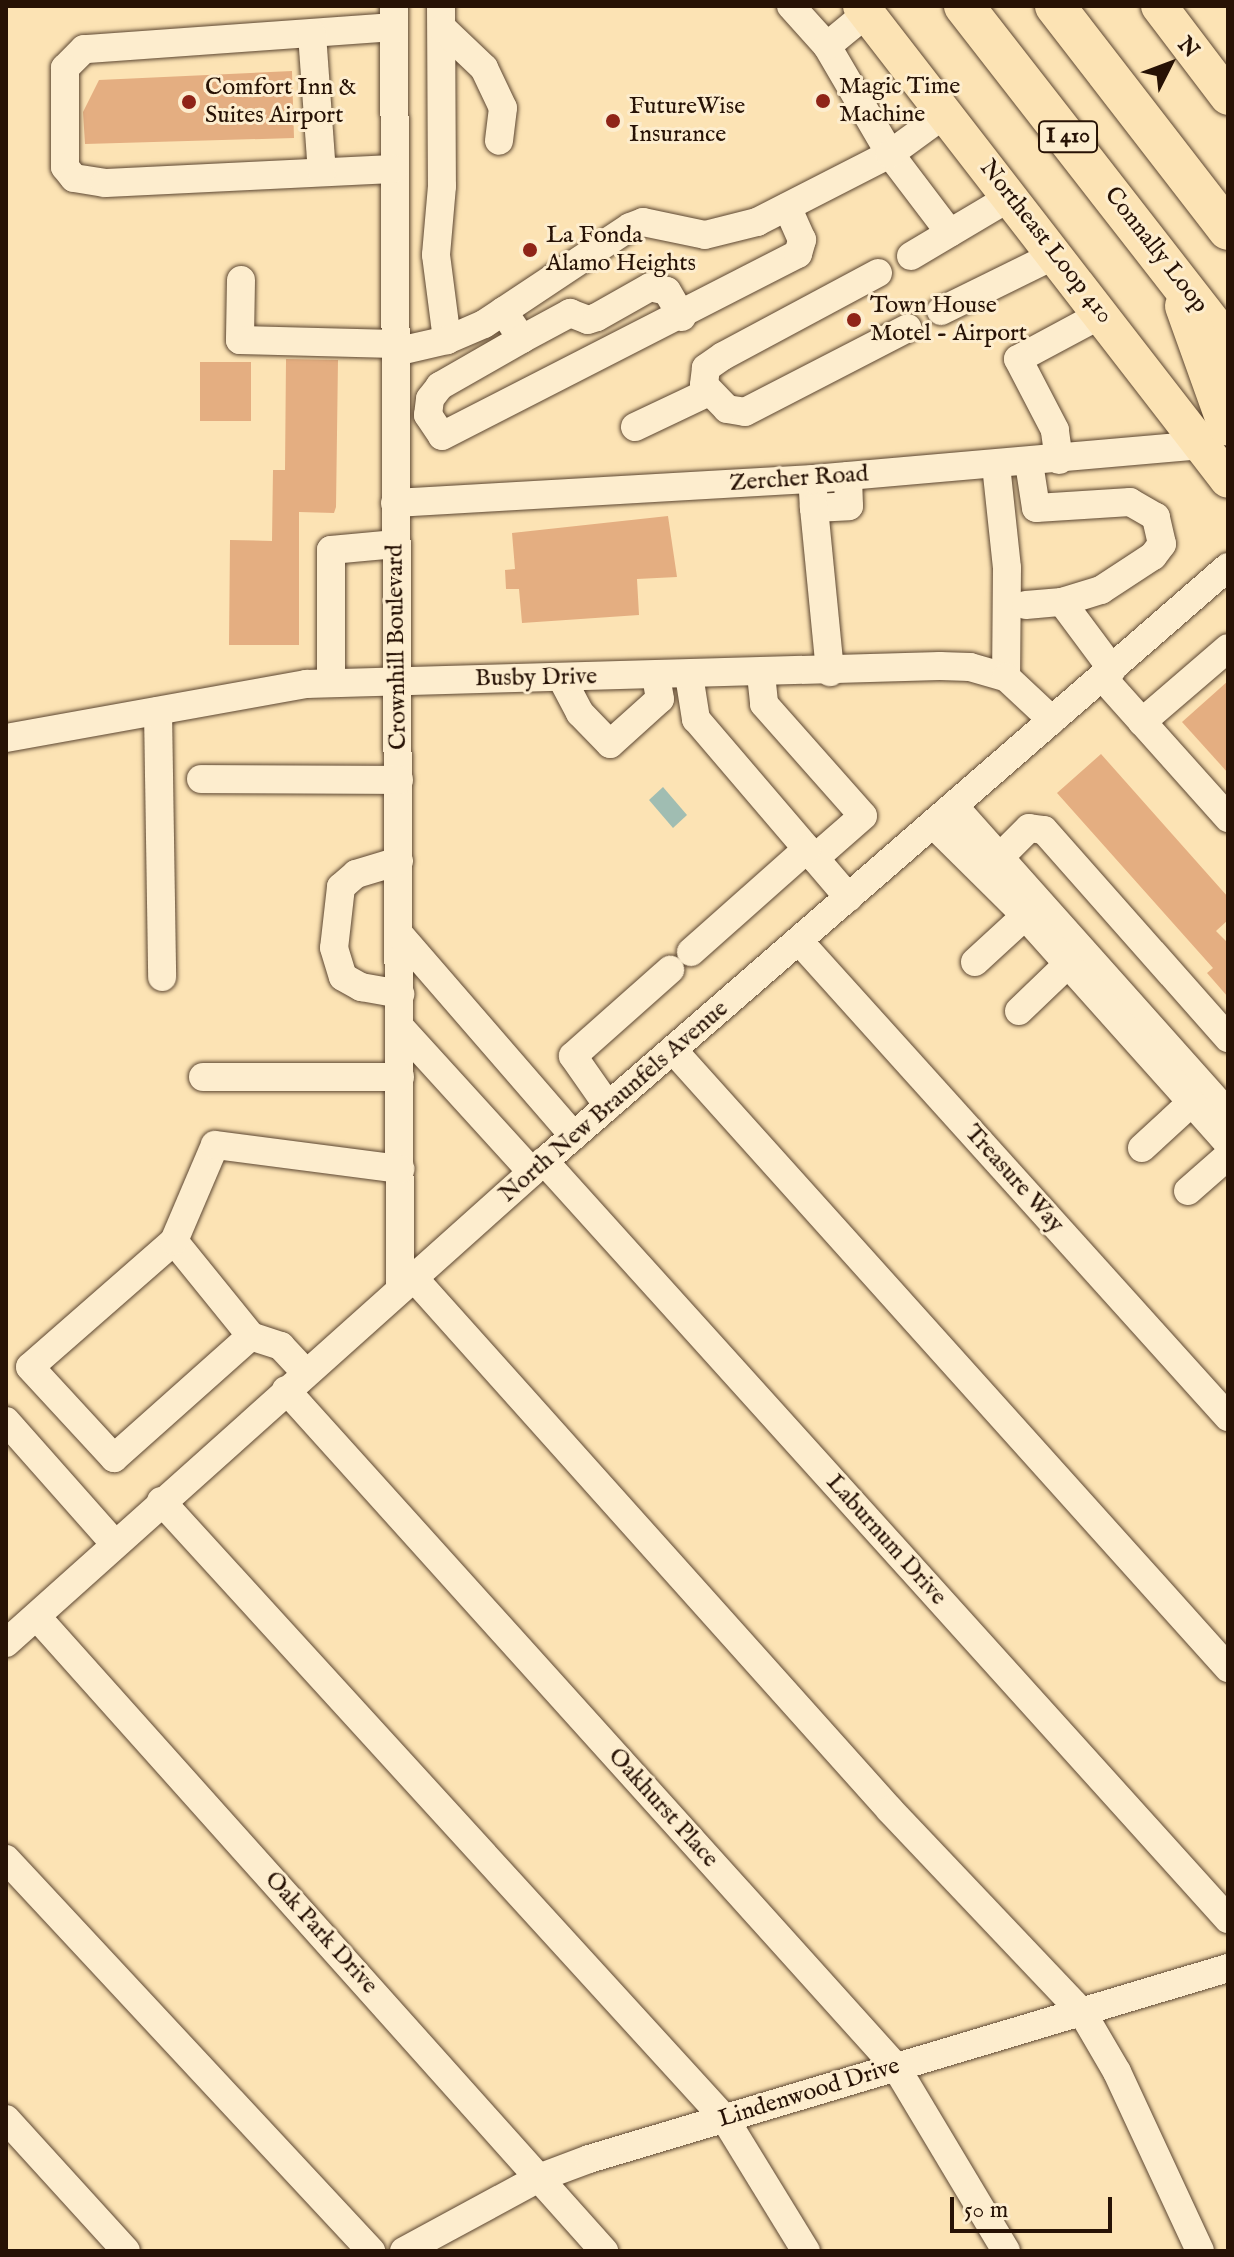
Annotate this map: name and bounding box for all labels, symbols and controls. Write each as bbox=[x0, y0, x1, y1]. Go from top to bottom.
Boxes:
north arrow bbox=[1130, 24, 1210, 104]
text: N bbox=[1171, 31, 1205, 64]
place label: Magic Time Machine bbox=[839, 73, 960, 129]
place label: Comfort Inn & Suites Airport bbox=[205, 74, 357, 130]
marker: Magic Time Machine bbox=[814, 92, 832, 110]
marker: Comfort Inn & Suites Airport bbox=[180, 93, 198, 111]
place label: FutureWise Insurance bbox=[629, 93, 745, 149]
marker: FutureWise Insurance bbox=[604, 112, 622, 130]
road number: I 410 bbox=[1038, 119, 1098, 155]
street label: Northeast Loop 410 bbox=[973, 154, 1119, 330]
street label: Connally Loop bbox=[1098, 181, 1214, 319]
place label: La Fonda Alamo Heights bbox=[546, 222, 696, 278]
marker: La Fonda Alamo Heights bbox=[521, 241, 539, 259]
place label: Town House Motel - Airport bbox=[870, 292, 1027, 348]
marker: Town House Motel - Airport bbox=[845, 311, 863, 329]
street label: Zercher Road bbox=[729, 460, 869, 498]
street label: Crownhill Boulevard bbox=[381, 544, 413, 750]
street label: Busby Drive bbox=[475, 663, 597, 693]
street label: North New Braunfels Avenue bbox=[494, 995, 734, 1209]
street label: Treasure Way bbox=[958, 1119, 1070, 1239]
street label: Laburnum Drive bbox=[820, 1469, 952, 1611]
street label: Oakhurst Place bbox=[602, 1742, 724, 1874]
street label: Oak Park Drive bbox=[258, 1866, 384, 2000]
street label: Lindenwood Drive bbox=[715, 2052, 903, 2134]
scale bar bbox=[954, 2181, 1116, 2231]
text: 50 m bbox=[964, 2195, 1008, 2226]

